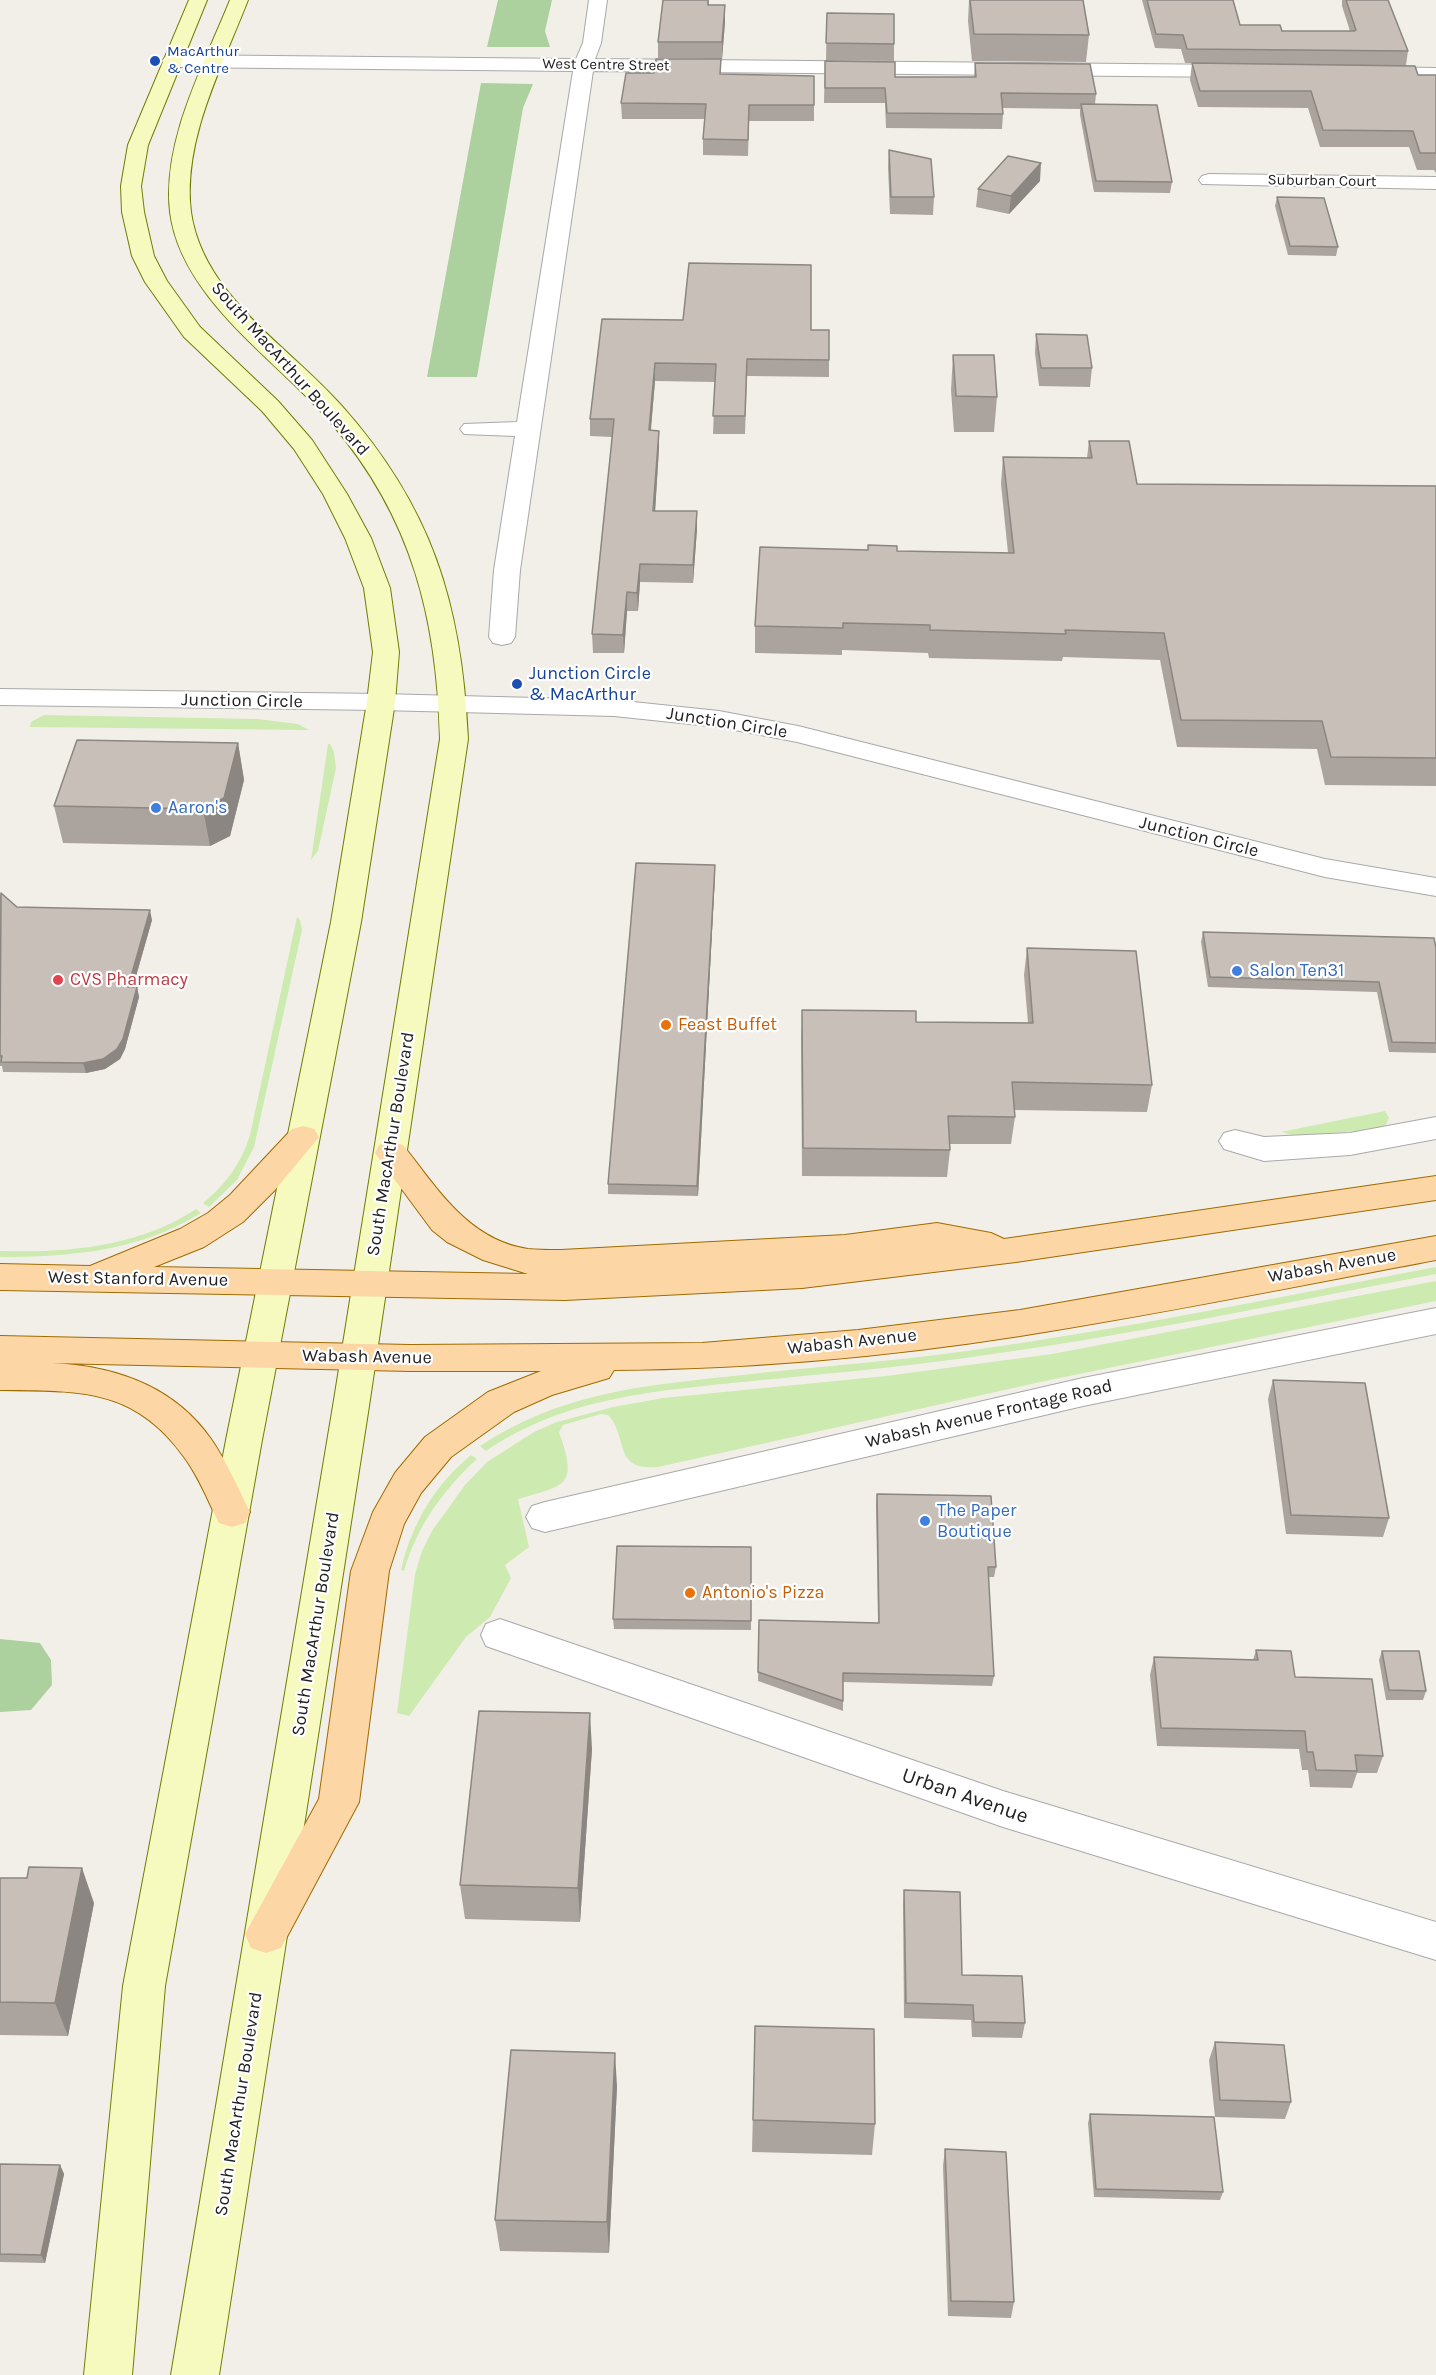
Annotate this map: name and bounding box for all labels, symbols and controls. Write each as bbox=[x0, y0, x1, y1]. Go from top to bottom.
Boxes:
place label: MacArthur & Centre bbox=[167, 43, 239, 78]
marker: MacArthur & Centre bbox=[148, 54, 162, 68]
street label: West Centre Street bbox=[542, 55, 670, 75]
street label: Suburban Court bbox=[1267, 171, 1377, 191]
street label: South MacArthur Boulevard bbox=[206, 278, 374, 460]
place label: Junction Circle & MacArthur bbox=[529, 663, 651, 706]
marker: Junction Circle & MacArthur bbox=[510, 677, 524, 691]
street label: Junction Circle bbox=[181, 689, 303, 713]
street label: Junction Circle bbox=[665, 703, 789, 743]
place label: Aaron's bbox=[168, 797, 227, 819]
marker: Aaron's bbox=[149, 801, 163, 815]
street label: Junction Circle bbox=[1137, 812, 1261, 862]
place label: Salon Ten31 bbox=[1249, 960, 1344, 982]
marker: Salon Ten31 bbox=[1230, 964, 1244, 978]
place label: CVS Pharmacy bbox=[70, 969, 188, 991]
marker: CVS Pharmacy bbox=[51, 973, 65, 987]
place label: Feast Buffet bbox=[678, 1014, 777, 1036]
marker: Feast Buffet bbox=[659, 1018, 673, 1032]
street label: South MacArthur Boulevard bbox=[363, 1030, 419, 1258]
street label: Wabash Avenue bbox=[1266, 1244, 1398, 1288]
street label: West Stanford Avenue bbox=[48, 1267, 228, 1291]
street label: Wabash Avenue bbox=[786, 1324, 918, 1360]
street label: Wabash Avenue bbox=[302, 1345, 432, 1369]
street label: Wabash Avenue Frontage Road bbox=[864, 1375, 1114, 1453]
place label: The Paper Boutique bbox=[937, 1500, 1017, 1543]
street label: South MacArthur Boulevard bbox=[288, 1510, 344, 1738]
marker: The Paper Boutique bbox=[918, 1514, 932, 1528]
place label: Antonio's Pizza bbox=[702, 1582, 824, 1604]
marker: Antonio's Pizza bbox=[683, 1586, 697, 1600]
street label: Urban Avenue bbox=[898, 1763, 1032, 1829]
street label: South MacArthur Boulevard bbox=[211, 1990, 267, 2218]

